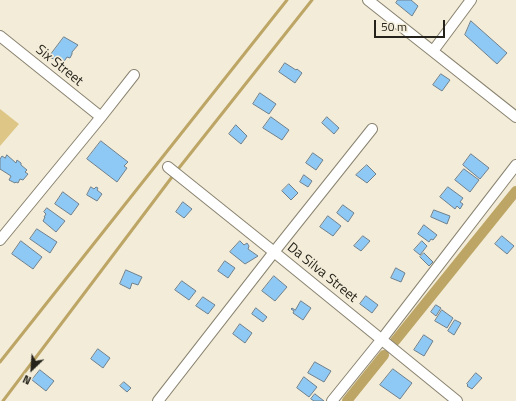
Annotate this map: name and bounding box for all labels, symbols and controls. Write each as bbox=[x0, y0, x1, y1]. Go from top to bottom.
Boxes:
scale bar bbox=[376, 12, 447, 38]
text: 50 m bbox=[381, 17, 407, 36]
street label: Six Street bbox=[32, 42, 86, 90]
street label: Da Silva Street bbox=[283, 239, 361, 307]
north arrow bbox=[12, 349, 52, 389]
text: N bbox=[20, 371, 34, 389]

